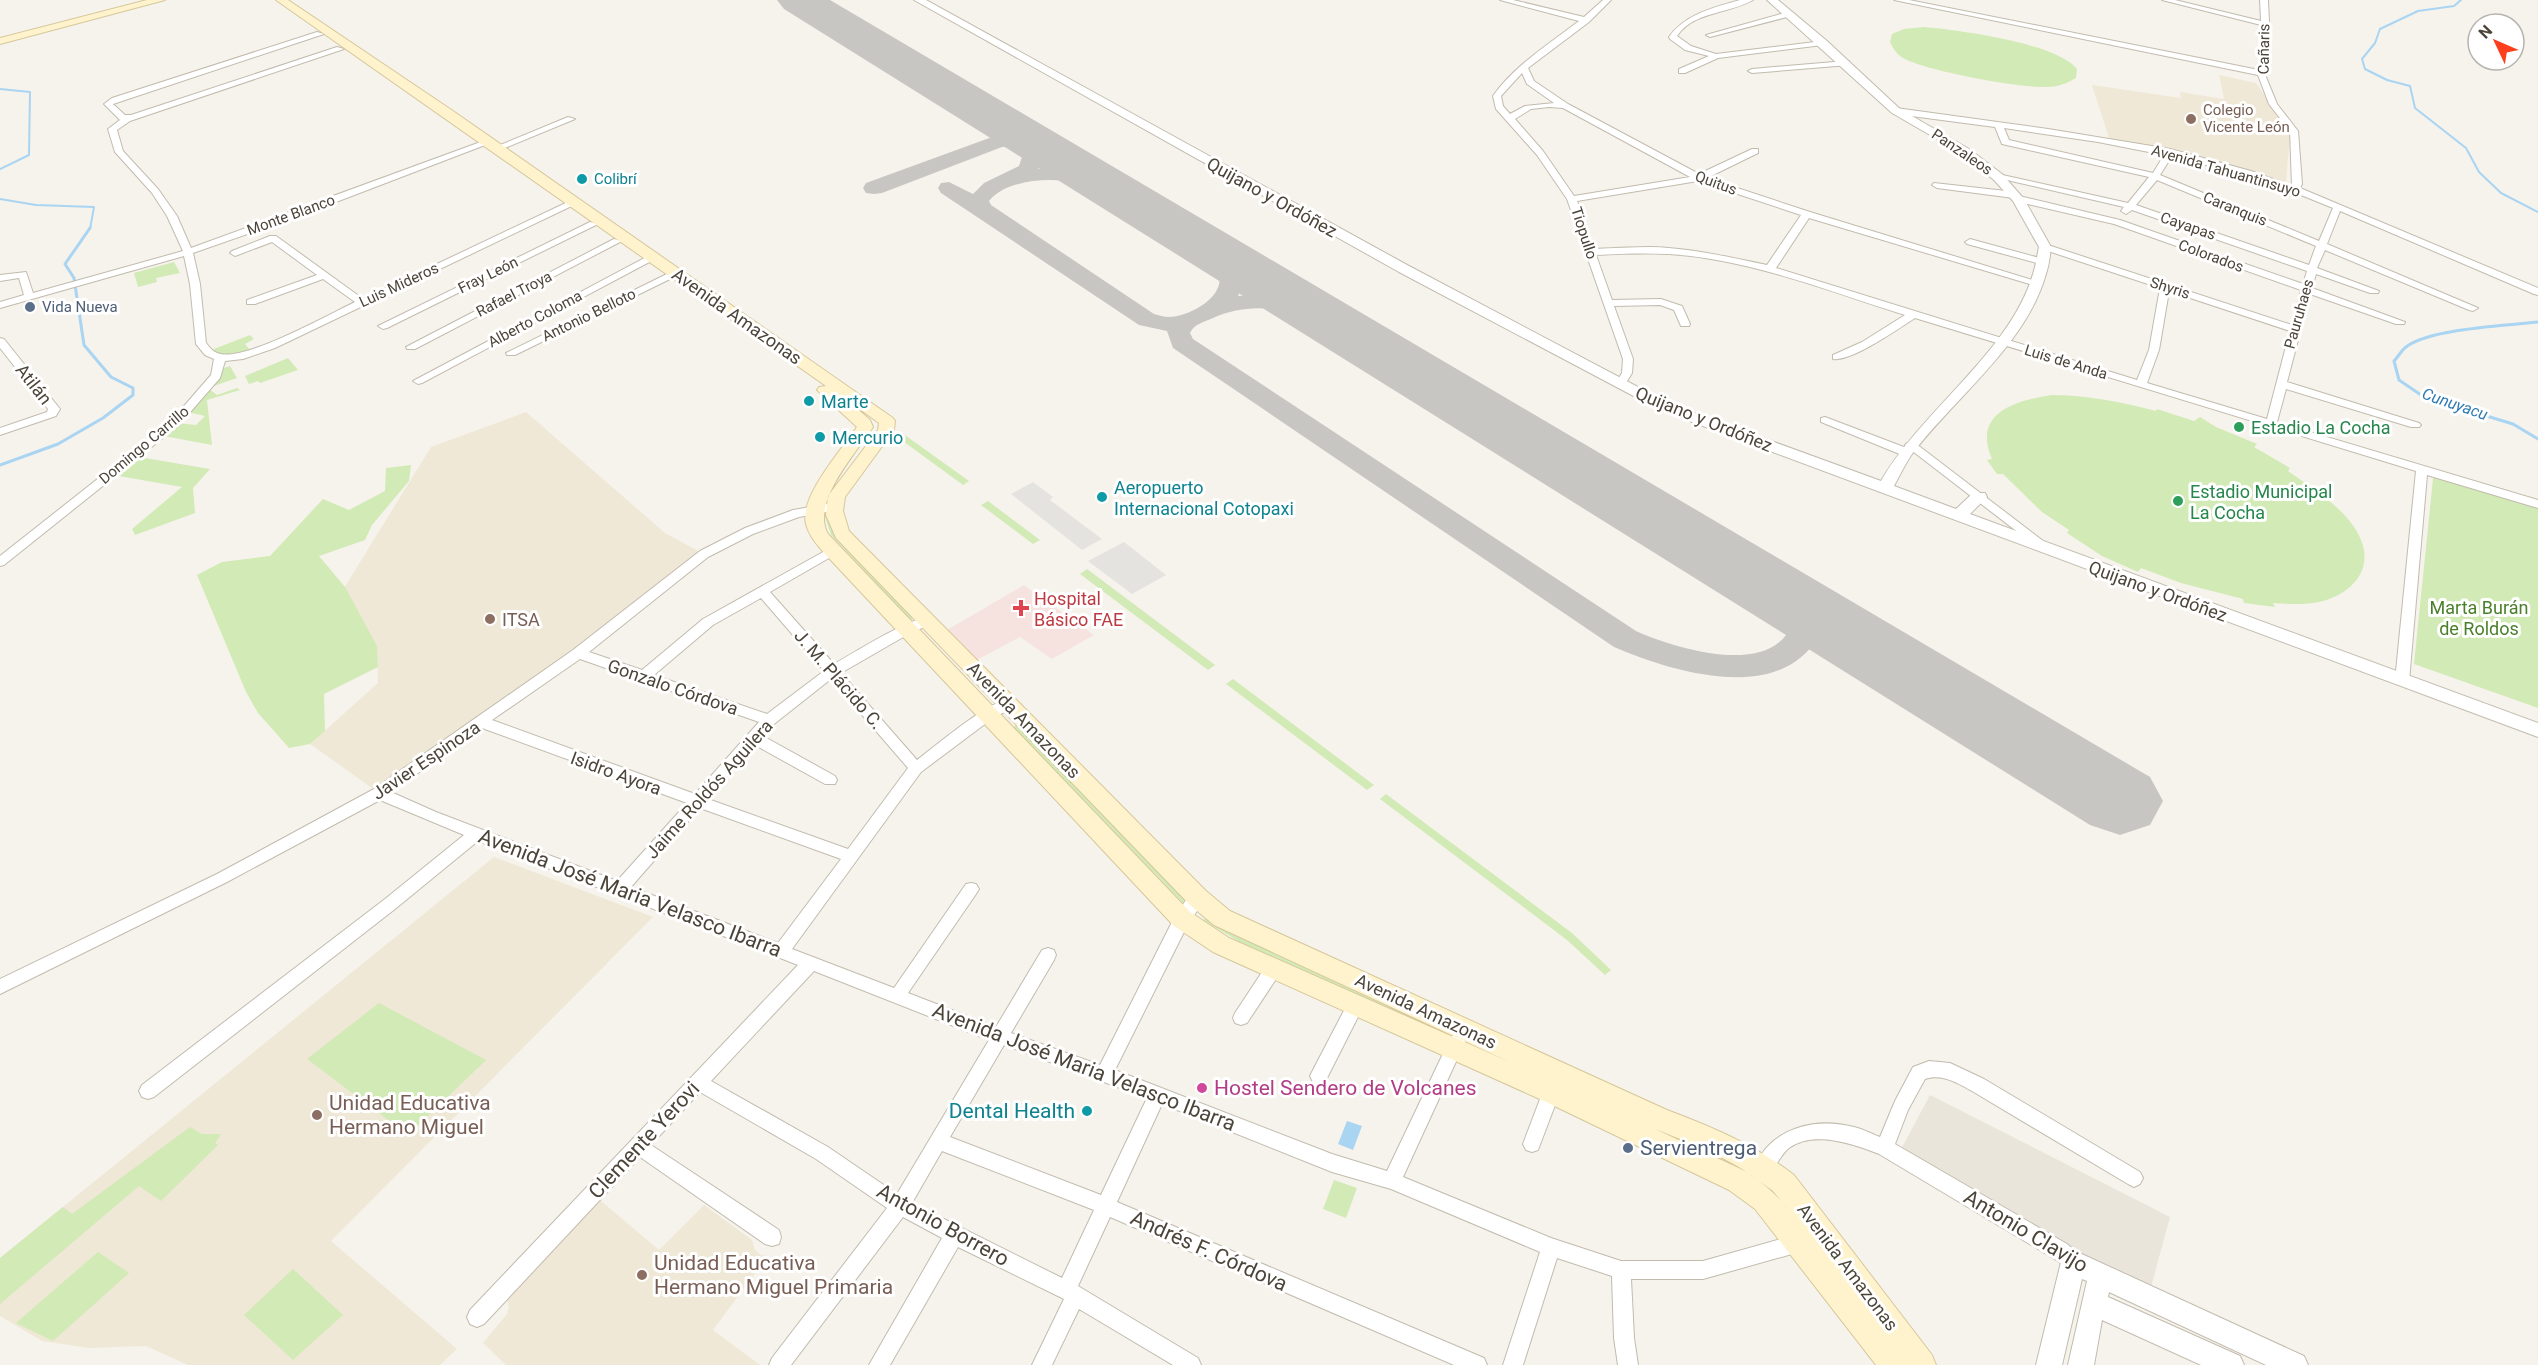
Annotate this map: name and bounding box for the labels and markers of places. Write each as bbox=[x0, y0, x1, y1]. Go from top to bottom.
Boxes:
place label: Colegio Vicente León bbox=[2203, 101, 2290, 136]
marker: Colegio Vicente León bbox=[2184, 112, 2198, 126]
place label: Colibrí bbox=[594, 170, 638, 188]
marker: Colibrí bbox=[575, 172, 589, 186]
place label: Vida Nueva bbox=[42, 298, 118, 316]
marker: Vida Nueva bbox=[23, 300, 37, 314]
place label: Marte bbox=[821, 391, 868, 412]
marker: Marte bbox=[802, 394, 816, 408]
place label: Estadio La Cocha bbox=[2251, 417, 2391, 438]
marker: Estadio La Cocha bbox=[2232, 420, 2246, 434]
place label: Mercurio bbox=[832, 427, 903, 448]
marker: Mercurio bbox=[813, 430, 827, 444]
place label: Aeropuerto Internacional Cotopaxi bbox=[1114, 477, 1294, 519]
place label: Estadio Municipal La Cocha bbox=[2190, 481, 2333, 523]
marker: Aeropuerto Internacional Cotopaxi bbox=[1095, 490, 1109, 504]
marker: Estadio Municipal La Cocha bbox=[2171, 494, 2185, 508]
place label: Hospital Básico FAE bbox=[1034, 588, 1123, 630]
marker: Hospital Básico FAE bbox=[1012, 599, 1030, 617]
place label: ITSA bbox=[502, 609, 540, 630]
marker: ITSA bbox=[483, 612, 497, 626]
place label: Hostel Sendero de Volcanes bbox=[1214, 1076, 1477, 1100]
marker: Hostel Sendero de Volcanes bbox=[1195, 1081, 1209, 1095]
place label: Unidad Educativa Hermano Miguel bbox=[329, 1091, 491, 1139]
place label: Dental Health bbox=[949, 1099, 1075, 1123]
marker: Dental Health bbox=[1080, 1104, 1094, 1118]
marker: Unidad Educativa Hermano Miguel bbox=[310, 1108, 324, 1122]
place label: Servientrega bbox=[1640, 1136, 1757, 1160]
marker: Servientrega bbox=[1621, 1141, 1635, 1155]
place label: Unidad Educativa Hermano Miguel Primaria bbox=[654, 1251, 893, 1299]
marker: Unidad Educativa Hermano Miguel Primaria bbox=[635, 1268, 649, 1282]

